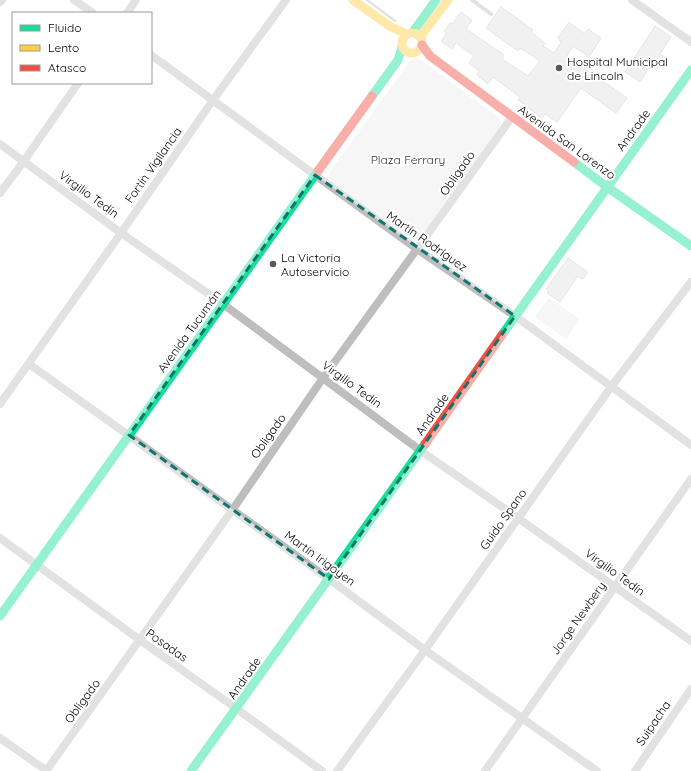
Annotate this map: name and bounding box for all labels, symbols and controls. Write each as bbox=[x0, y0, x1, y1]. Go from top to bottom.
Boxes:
legend bbox=[12, 12, 152, 84]
text: Fluido bbox=[48, 20, 81, 35]
text: Lento bbox=[48, 40, 79, 55]
place label: Hospital Municipal de Lincoln bbox=[567, 54, 668, 83]
text: Atasco bbox=[48, 60, 86, 75]
marker: Hospital Municipal de Lincoln bbox=[554, 63, 564, 73]
street label: Avenida San Lorenzo bbox=[515, 102, 619, 182]
street label: Andrade bbox=[613, 106, 653, 154]
street label: Fortín Vigilancia bbox=[121, 124, 185, 206]
street label: Obligado bbox=[436, 148, 478, 198]
park label: Plaza Ferrary bbox=[371, 152, 445, 167]
street label: Virgilio Tedín bbox=[56, 167, 122, 221]
street label: Martín Rodríguez bbox=[384, 208, 470, 275]
place label: La Victoria Autoservicio bbox=[281, 250, 349, 279]
marker: La Victoria Autoservicio bbox=[268, 259, 278, 269]
street label: Avenida Tucumán bbox=[154, 287, 224, 375]
street label: Virgilio Tedín bbox=[319, 357, 385, 411]
street label: Andrade bbox=[412, 390, 452, 438]
street label: Obligado bbox=[247, 411, 289, 461]
street label: Guido Spano bbox=[476, 486, 530, 552]
street label: Martín Irigoyen bbox=[282, 527, 358, 589]
street label: Virgilio Tedín bbox=[582, 545, 648, 599]
street label: Jorge Newbery bbox=[547, 579, 609, 657]
street label: Posadas bbox=[143, 625, 191, 665]
street label: Andrade bbox=[224, 654, 264, 702]
street label: Obligado bbox=[61, 676, 103, 726]
street label: Suipacha bbox=[633, 698, 673, 748]

